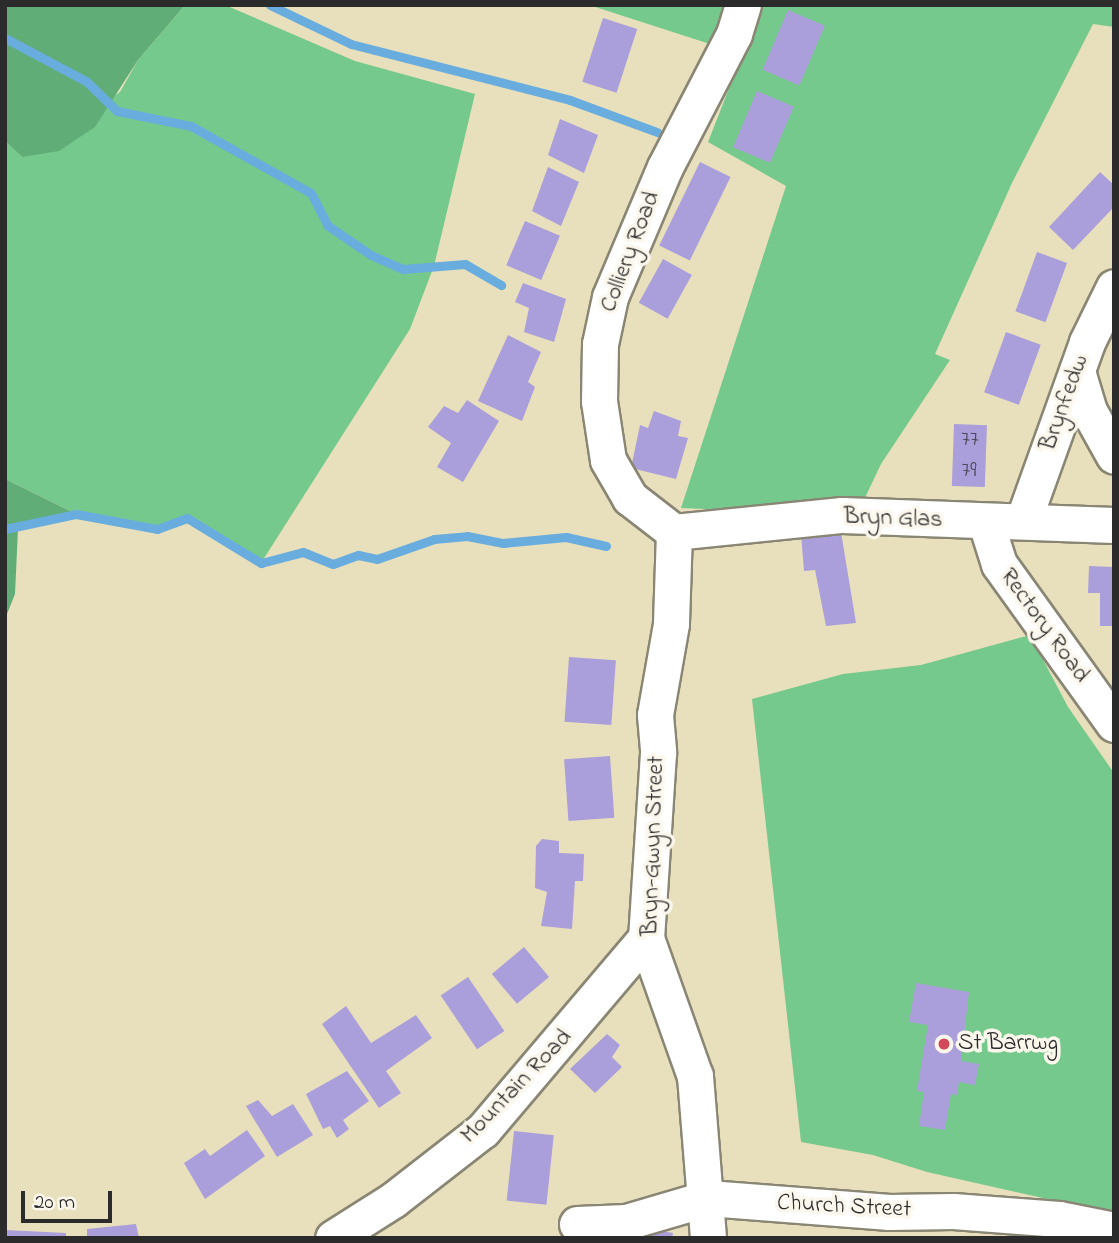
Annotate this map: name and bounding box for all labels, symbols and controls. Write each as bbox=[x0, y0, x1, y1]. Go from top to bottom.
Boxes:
street label: Colliery Road bbox=[595, 188, 667, 316]
street label: Brynfedw bbox=[1034, 351, 1096, 455]
house number: 77 bbox=[961, 427, 979, 453]
house number: 79 bbox=[962, 458, 976, 484]
street label: Bryn Glas bbox=[843, 503, 943, 535]
street label: Rectory Road bbox=[993, 563, 1095, 689]
street label: Bryn-Gwyn Street bbox=[636, 755, 672, 937]
street label: Mountain Road bbox=[455, 1024, 579, 1150]
place label: St Barrwg bbox=[958, 1030, 1058, 1058]
marker: St Barrwg bbox=[936, 1036, 952, 1052]
scale bar bbox=[24, 1176, 116, 1220]
text: 20 m bbox=[34, 1188, 75, 1218]
street label: Church Street bbox=[776, 1189, 912, 1225]

